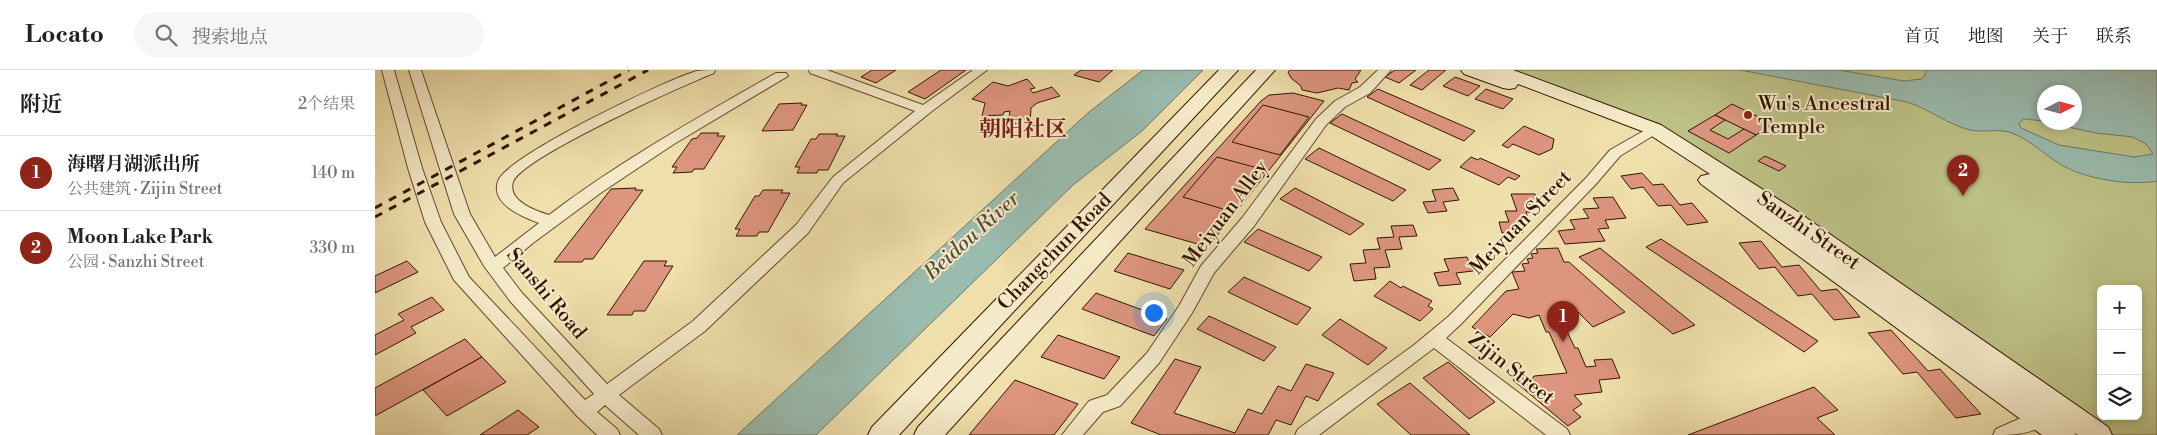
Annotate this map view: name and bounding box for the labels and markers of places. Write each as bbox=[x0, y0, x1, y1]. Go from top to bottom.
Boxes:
place label: Wu's Ancestral Temple bbox=[1757, 92, 1891, 140]
marker: Wu's Ancestral Temple bbox=[1742, 109, 1754, 121]
pin: 2 bbox=[1947, 155, 1979, 196]
pin: 1 bbox=[1547, 301, 1579, 342]

